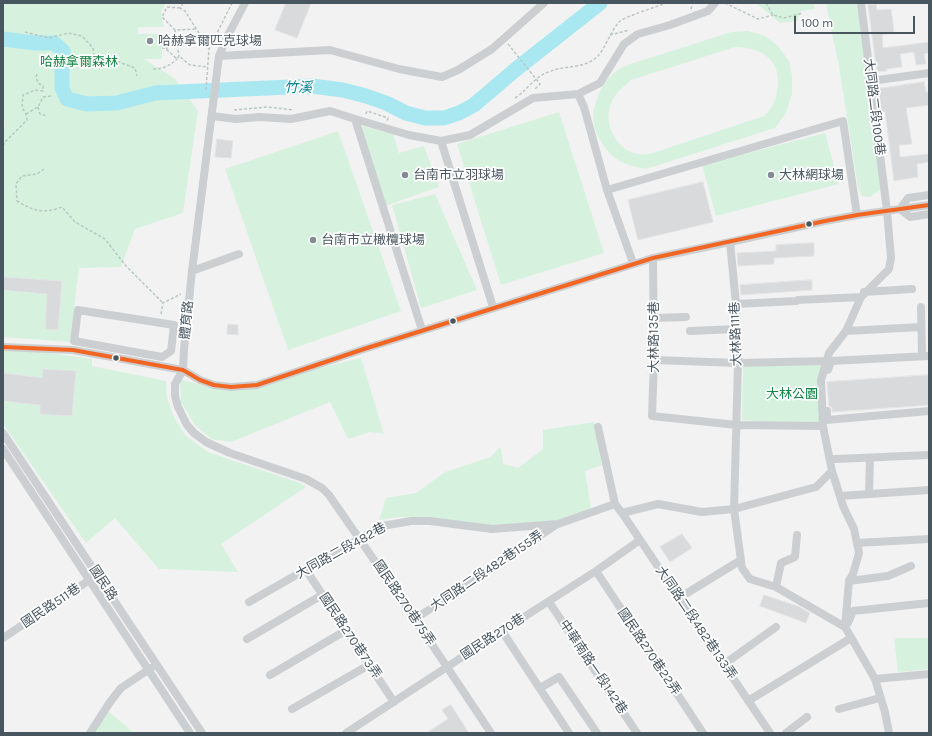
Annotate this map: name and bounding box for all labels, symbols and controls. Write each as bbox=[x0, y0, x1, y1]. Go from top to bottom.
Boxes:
scale bar bbox=[796, 8, 917, 34]
text: 100 m bbox=[801, 16, 833, 30]
place label: 哈赫拿爾匹克球場 bbox=[158, 33, 262, 49]
marker: 哈赫拿爾匹克球場 bbox=[145, 36, 155, 46]
park label: 哈赫拿爾森林 bbox=[40, 54, 118, 70]
street label: 大同路二段100巷 bbox=[860, 58, 888, 156]
water label: 竹溪 bbox=[284, 80, 312, 96]
place label: 台南市立羽球場 bbox=[413, 167, 504, 183]
place label: 大林網球場 bbox=[779, 167, 844, 183]
marker: 台南市立羽球場 bbox=[400, 170, 410, 180]
marker: 大林網球場 bbox=[766, 170, 776, 180]
unlabelled marker bbox=[804, 219, 814, 229]
place label: 台南市立橄欖球場 bbox=[321, 232, 425, 248]
marker: 台南市立橄欖球場 bbox=[308, 235, 318, 245]
street label: 體育路 bbox=[177, 300, 197, 340]
street label: 大林路135巷 bbox=[646, 301, 662, 373]
street label: 大林路111巷 bbox=[727, 301, 745, 367]
unlabelled marker bbox=[448, 316, 458, 326]
unlabelled marker bbox=[111, 353, 121, 363]
park label: 大林公園 bbox=[766, 386, 818, 402]
street label: 大同路二段482巷 bbox=[293, 520, 389, 582]
street label: 大同路二段482巷155弄 bbox=[428, 527, 546, 615]
street label: 國民路270巷75弄 bbox=[370, 557, 438, 649]
street label: 國民路 bbox=[86, 562, 120, 604]
street label: 大同路二段482巷133弄 bbox=[652, 563, 740, 683]
street label: 國民路511巷 bbox=[18, 581, 84, 631]
street label: 國民路270巷73弄 bbox=[316, 590, 384, 682]
street label: 國民路270巷22弄 bbox=[614, 606, 684, 698]
street label: 國民路270巷 bbox=[458, 610, 528, 664]
street label: 中華南路一段142巷 bbox=[556, 617, 630, 717]

